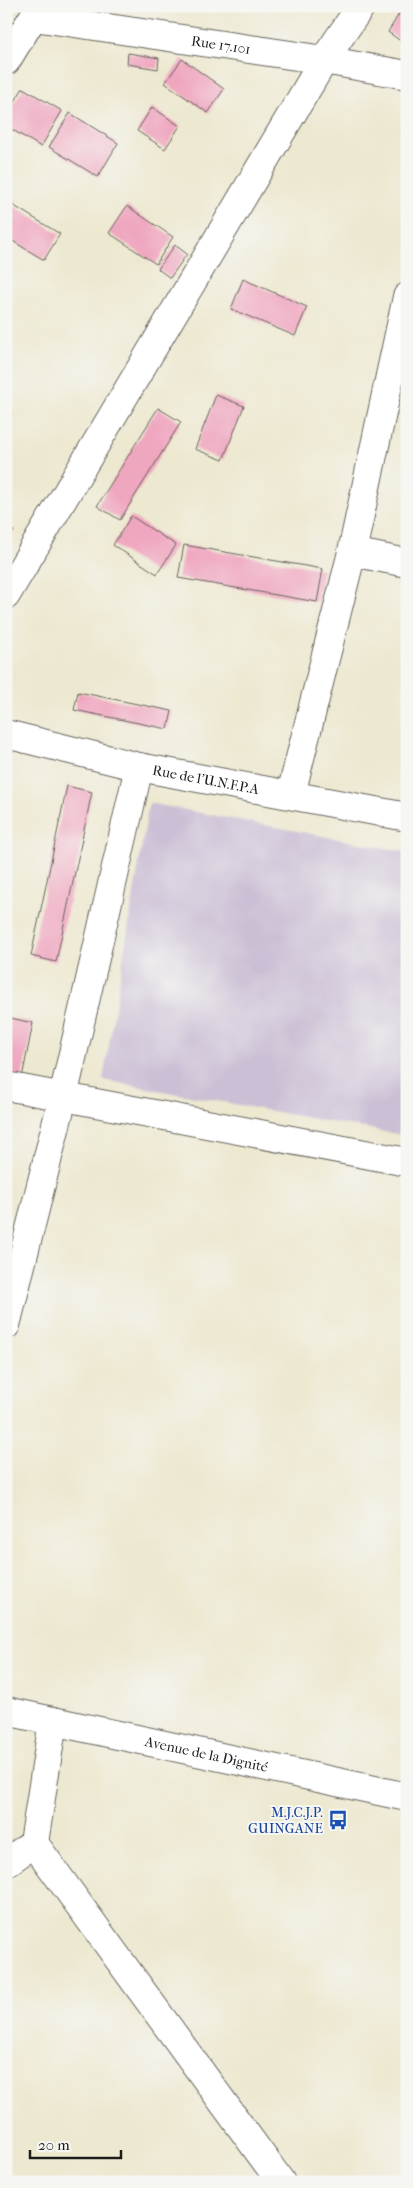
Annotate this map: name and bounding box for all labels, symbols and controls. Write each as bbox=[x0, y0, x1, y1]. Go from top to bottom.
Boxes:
street label: Rue 17.101 bbox=[190, 32, 252, 58]
street label: Rue de l'U.N.F.P.A bbox=[151, 762, 261, 798]
street label: Avenue de la Dignité bbox=[142, 1733, 270, 1776]
place label: M.J.C.J.P. GUINGANE bbox=[248, 1804, 323, 1837]
bus stop icon: M.J.C.J.P. GUINGANE bbox=[327, 1809, 349, 1831]
scale bar bbox=[30, 2128, 121, 2160]
text: 20 m bbox=[38, 2136, 70, 2154]

